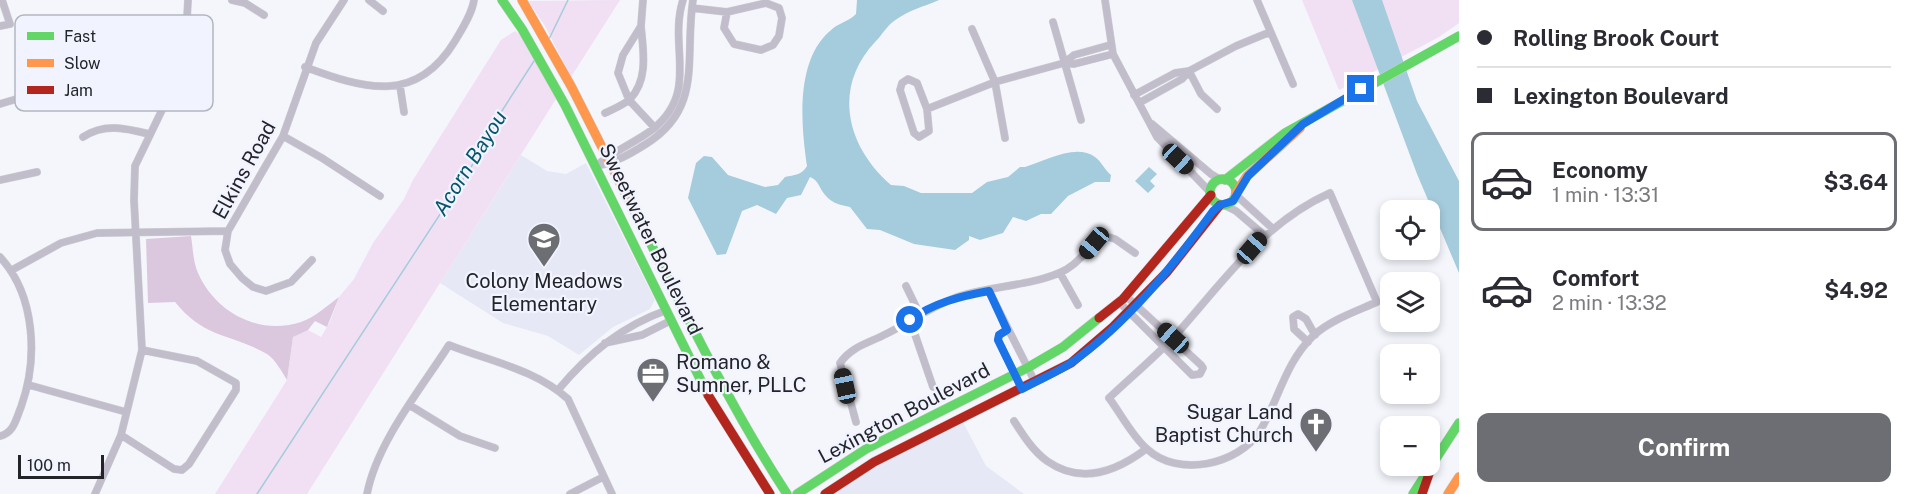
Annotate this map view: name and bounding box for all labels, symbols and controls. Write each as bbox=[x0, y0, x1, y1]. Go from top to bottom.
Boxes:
legend bbox=[15, 15, 213, 111]
text: Rolling Brook Court bbox=[1513, 25, 1719, 51]
text: Fast bbox=[64, 27, 96, 46]
text: Slow bbox=[64, 54, 101, 73]
route end bbox=[1347, 75, 1374, 102]
text: Jam bbox=[64, 81, 93, 100]
text: Lexington Boulevard bbox=[1513, 83, 1729, 109]
water label: Acorn Bayou bbox=[427, 106, 512, 220]
street label: Elkins Road bbox=[207, 117, 281, 223]
street label: Sweetwater Boulevard bbox=[594, 139, 708, 339]
car bbox=[1159, 140, 1197, 178]
icon: car bbox=[1480, 155, 1534, 209]
text: Economy bbox=[1552, 157, 1648, 183]
text: $3.64 bbox=[1824, 169, 1888, 195]
text: 1 min · 13:31 bbox=[1552, 183, 1659, 207]
map controls bbox=[1380, 200, 1440, 476]
button: locate bbox=[1380, 200, 1440, 260]
school or university icon: Colony Meadows Elementary bbox=[526, 221, 562, 268]
car bbox=[1076, 223, 1112, 263]
car bbox=[1233, 229, 1271, 267]
icon: car bbox=[1480, 263, 1534, 317]
text: Comfort bbox=[1552, 265, 1639, 291]
place label: Colony Meadows Elementary bbox=[465, 269, 623, 316]
button: layers bbox=[1380, 272, 1440, 332]
text: $4.92 bbox=[1824, 277, 1888, 303]
text: 2 min · 13:32 bbox=[1552, 291, 1667, 315]
route start bbox=[896, 306, 923, 333]
car bbox=[1154, 319, 1192, 357]
button: + bbox=[1380, 344, 1440, 404]
place label: Romano & Sumner, PLLC bbox=[676, 350, 806, 397]
office icon: Romano & Sumner, PLLC bbox=[635, 356, 671, 403]
street label: Lexington Boulevard bbox=[814, 358, 994, 468]
car bbox=[832, 367, 858, 405]
place label: Sugar Land Baptist Church bbox=[1155, 400, 1293, 447]
church icon: Sugar Land Baptist Church bbox=[1298, 406, 1334, 453]
button: Confirm bbox=[1477, 413, 1891, 482]
button: − bbox=[1380, 416, 1440, 476]
scale bar bbox=[18, 452, 104, 480]
text: 100 m bbox=[27, 456, 71, 475]

